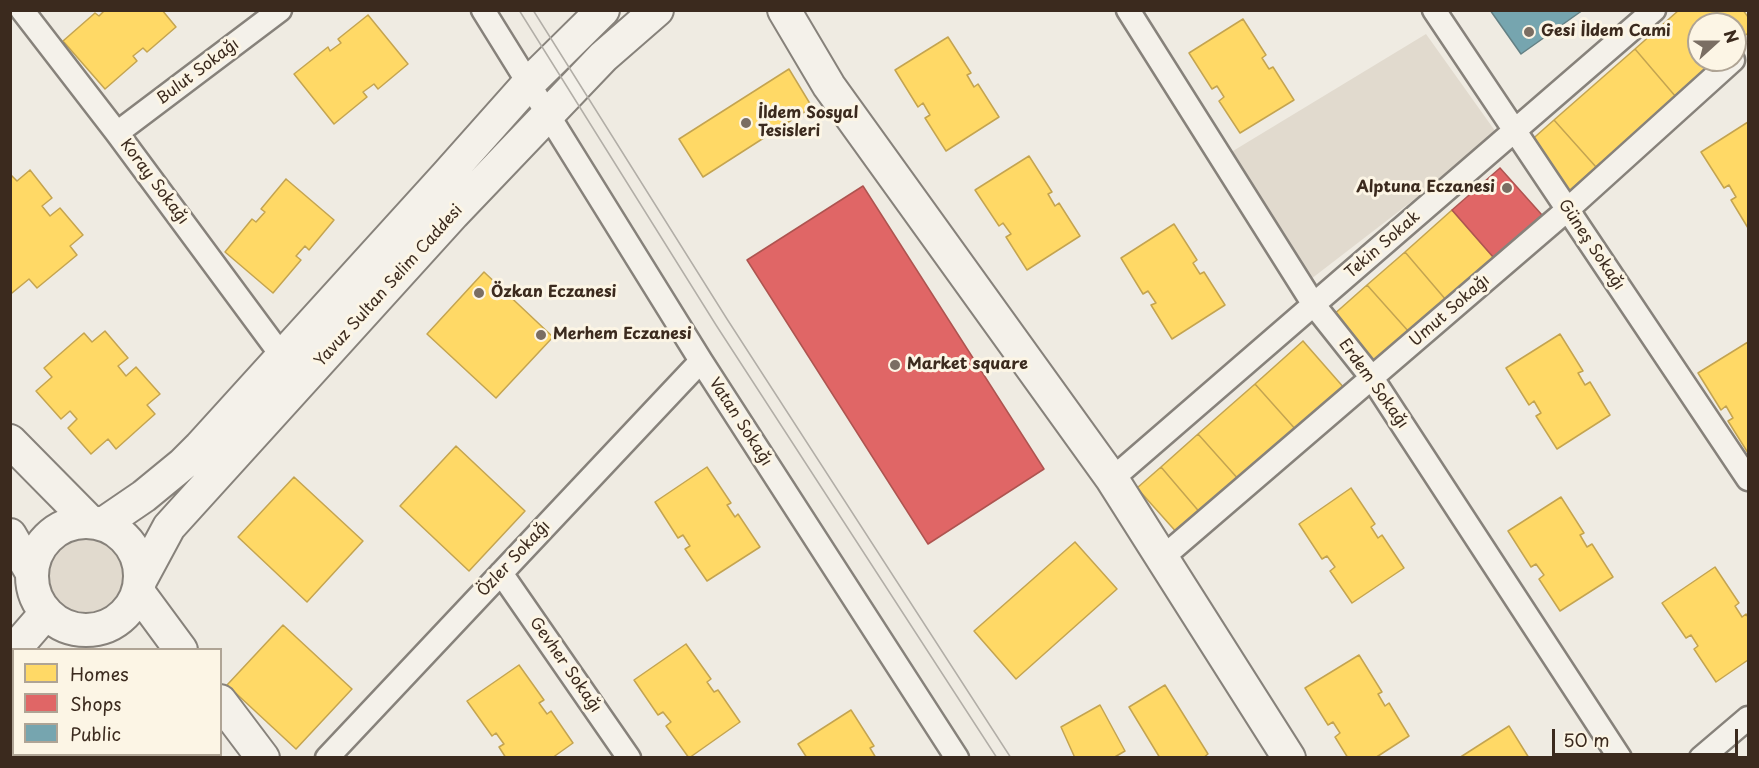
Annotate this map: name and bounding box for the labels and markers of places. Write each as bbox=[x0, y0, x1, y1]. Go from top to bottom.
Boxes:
place label: Gesi İldem Cami bbox=[1541, 22, 1671, 42]
marker: Gesi İldem Cami bbox=[1522, 25, 1536, 39]
place label: İldem Sosyal Tesisleri bbox=[758, 104, 858, 142]
marker: İldem Sosyal Tesisleri bbox=[739, 116, 753, 130]
place label: Alptuna Eczanesi bbox=[1356, 178, 1495, 198]
marker: Alptuna Eczanesi bbox=[1500, 181, 1514, 195]
place label: Özkan Eczanesi bbox=[491, 283, 616, 303]
marker: Özkan Eczanesi bbox=[472, 286, 486, 300]
place label: Merhem Eczanesi bbox=[553, 325, 692, 345]
marker: Merhem Eczanesi bbox=[534, 328, 548, 342]
place label: Market square bbox=[907, 355, 1028, 375]
marker: Market square bbox=[888, 358, 902, 372]

